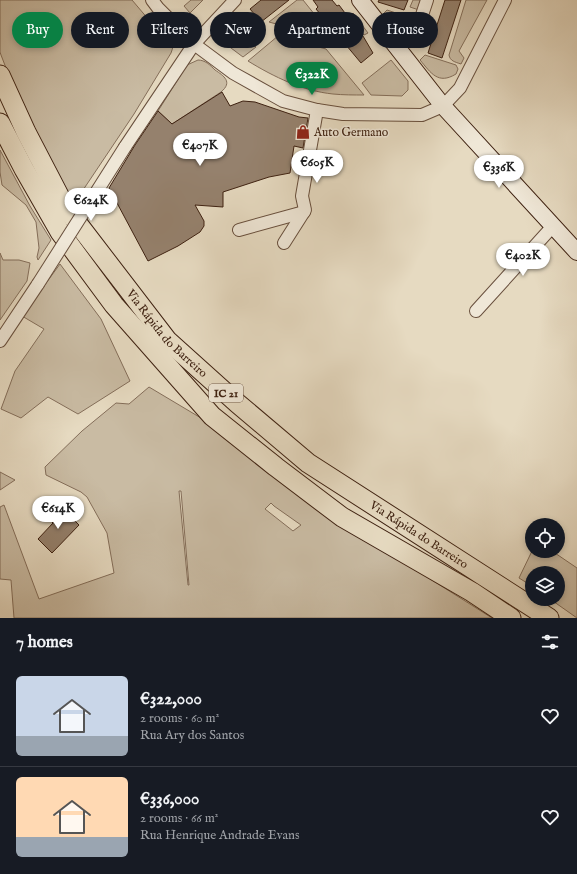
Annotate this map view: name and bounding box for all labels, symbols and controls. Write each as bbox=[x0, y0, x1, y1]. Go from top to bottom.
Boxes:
chip: Buy bbox=[12, 12, 63, 48]
chip: Rent bbox=[71, 12, 129, 48]
chip: Filters bbox=[137, 12, 202, 48]
chip: New bbox=[210, 12, 266, 48]
chip: Apartment bbox=[274, 12, 364, 48]
chip: House bbox=[372, 12, 438, 48]
pin: €322K bbox=[284, 62, 340, 96]
text: €322K bbox=[295, 66, 329, 83]
shop icon: Auto Germano bbox=[295, 124, 311, 140]
place label: Auto Germano bbox=[313, 125, 389, 140]
pin: €407K bbox=[172, 133, 228, 167]
text: €407K bbox=[182, 137, 218, 154]
pin: €605K bbox=[289, 150, 345, 184]
text: €605K bbox=[300, 154, 334, 171]
pin: €336K bbox=[471, 155, 527, 189]
text: €336K bbox=[483, 159, 515, 176]
pin: €624K bbox=[63, 188, 119, 222]
text: €624K bbox=[74, 192, 108, 209]
pin: €402K bbox=[495, 243, 551, 277]
text: €402K bbox=[505, 247, 541, 264]
street label: Via Rápida do Barreiro bbox=[122, 286, 211, 381]
road number: IC 21 bbox=[209, 384, 243, 402]
pin: €614K bbox=[30, 496, 86, 530]
street label: Via Rápida do Barreiro bbox=[366, 497, 471, 572]
text: €614K bbox=[41, 500, 75, 517]
map controls bbox=[525, 518, 565, 606]
button: locate bbox=[525, 518, 565, 558]
button: layers bbox=[525, 566, 565, 606]
icon: filters bbox=[539, 631, 561, 653]
text: 7 homes bbox=[16, 632, 73, 653]
text: €322,000 bbox=[140, 689, 202, 710]
icon: home bbox=[48, 692, 96, 740]
icon: heart bbox=[539, 705, 561, 727]
text: 2 rooms · 60 m² bbox=[140, 710, 219, 727]
text: Rua Ary dos Santos bbox=[140, 727, 244, 744]
text: €336,000 bbox=[140, 789, 199, 810]
icon: home bbox=[48, 793, 96, 841]
icon: heart bbox=[539, 806, 561, 828]
text: 2 rooms · 66 m² bbox=[140, 810, 218, 827]
text: Rua Henrique Andrade Evans bbox=[140, 827, 300, 844]

